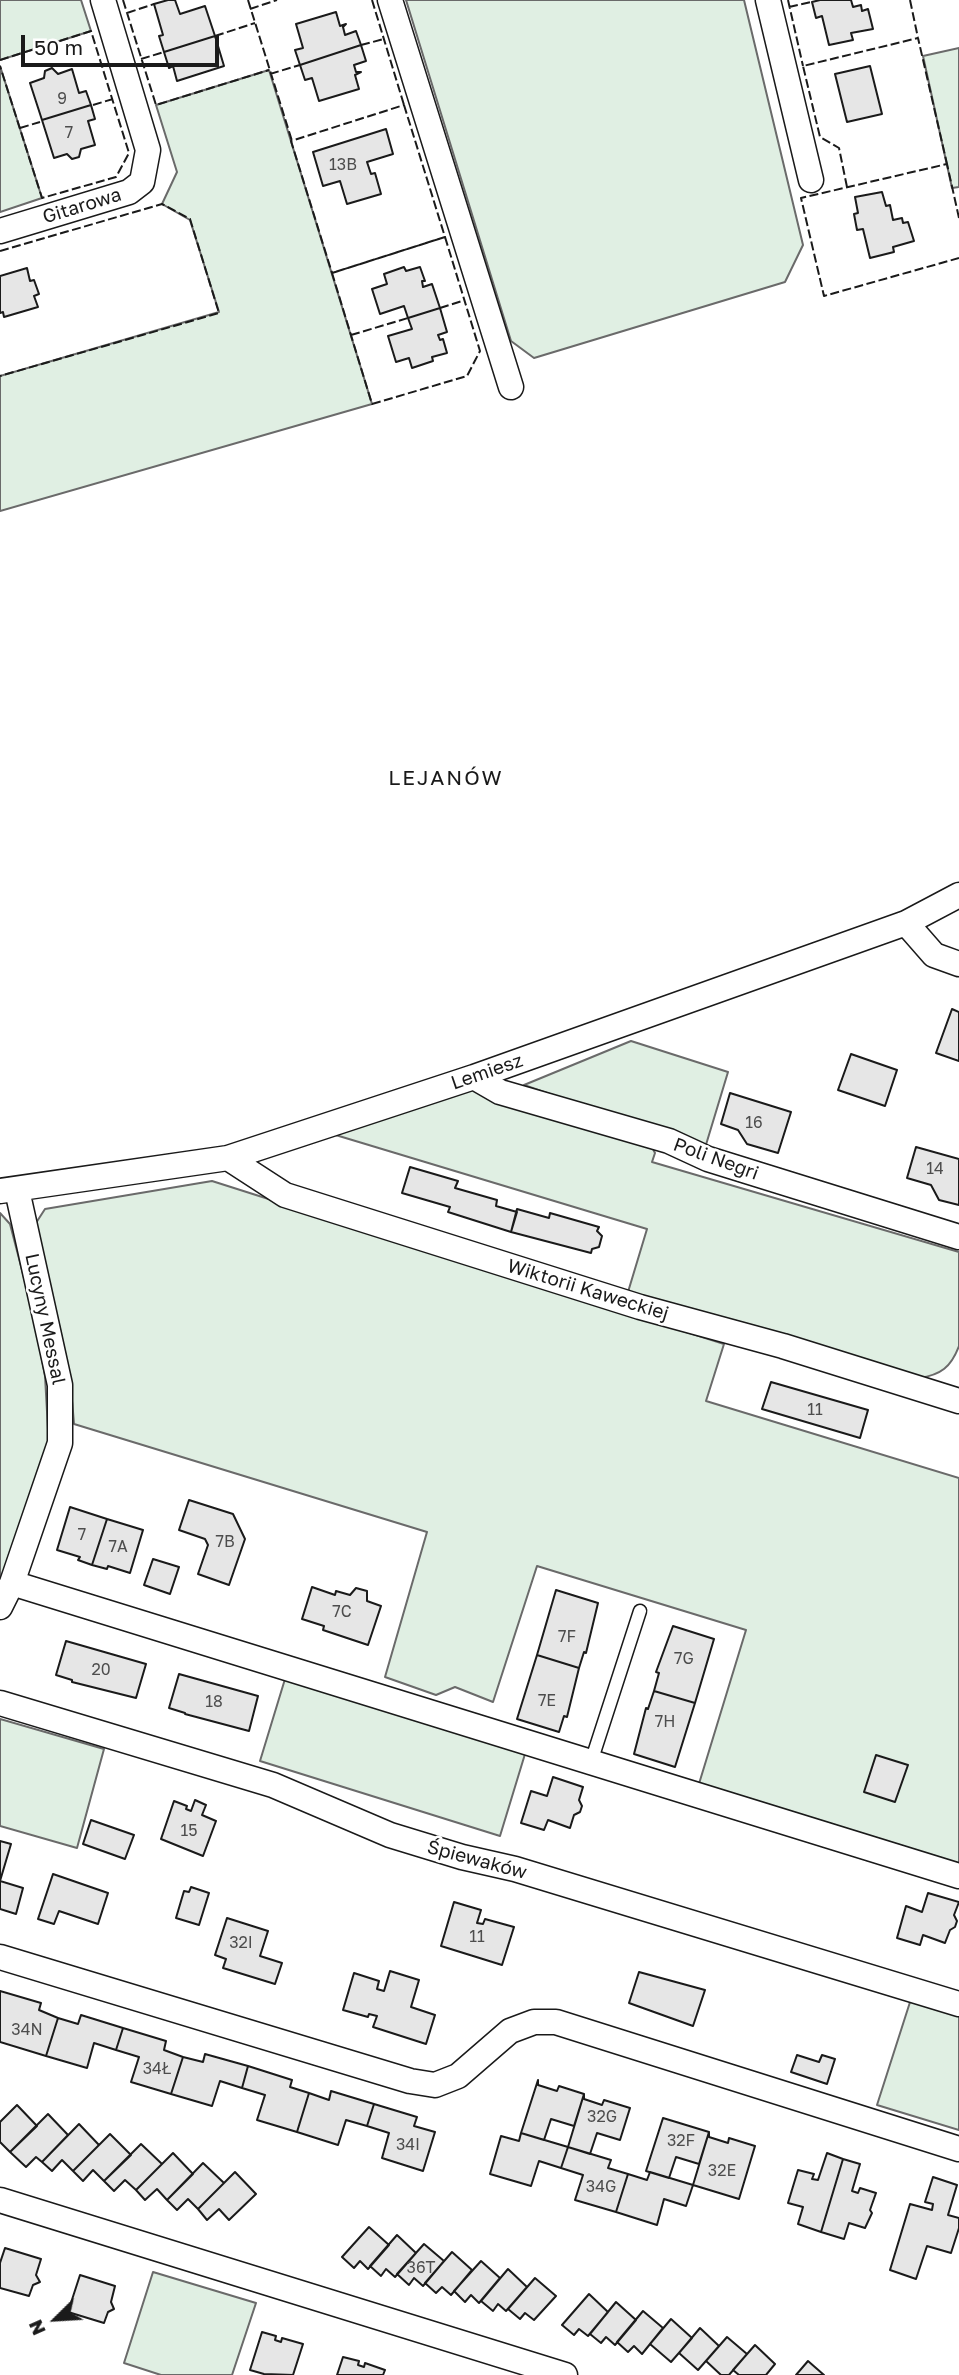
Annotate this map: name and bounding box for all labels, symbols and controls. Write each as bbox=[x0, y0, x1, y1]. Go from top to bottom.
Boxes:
scale bar bbox=[24, 21, 222, 65]
text: 50 m bbox=[34, 34, 83, 60]
house number: 9 bbox=[57, 89, 67, 109]
house number: 7 bbox=[65, 123, 73, 143]
house number: 13B bbox=[329, 155, 357, 175]
street label: Gitarowa bbox=[40, 183, 124, 229]
district label: LEJANÓW bbox=[389, 765, 503, 791]
street label: Lemiesz bbox=[448, 1049, 526, 1095]
house number: 16 bbox=[745, 1113, 763, 1133]
street label: Poli Negri bbox=[670, 1133, 762, 1185]
house number: 14 bbox=[926, 1159, 944, 1179]
street label: Lucyny Messal bbox=[20, 1251, 70, 1387]
street label: Wiktorii Kaweckiej bbox=[504, 1255, 672, 1325]
house number: 11 bbox=[807, 1400, 823, 1420]
house number: 7 bbox=[78, 1525, 86, 1545]
house number: 7B bbox=[215, 1532, 235, 1552]
house number: 7A bbox=[108, 1537, 128, 1557]
house number: 7C bbox=[332, 1602, 352, 1622]
house number: 7F bbox=[558, 1627, 576, 1647]
house number: 7G bbox=[674, 1649, 694, 1669]
house number: 20 bbox=[91, 1660, 111, 1680]
house number: 7E bbox=[538, 1691, 556, 1711]
house number: 18 bbox=[205, 1692, 223, 1712]
house number: 7H bbox=[655, 1712, 675, 1732]
house number: 15 bbox=[180, 1821, 198, 1841]
street label: Śpiewaków bbox=[425, 1836, 529, 1884]
house number: 11 bbox=[469, 1927, 485, 1947]
house number: 32I bbox=[229, 1933, 253, 1953]
house number: 34N bbox=[11, 2020, 43, 2040]
house number: 34Ł bbox=[143, 2059, 171, 2079]
house number: 32G bbox=[587, 2107, 617, 2127]
house number: 32F bbox=[667, 2131, 695, 2151]
house number: 34I bbox=[396, 2135, 420, 2155]
house number: 32E bbox=[708, 2161, 736, 2181]
house number: 34G bbox=[586, 2177, 616, 2197]
house number: 36T bbox=[407, 2258, 435, 2278]
north arrow bbox=[21, 2284, 91, 2354]
text: N bbox=[23, 2316, 50, 2339]

